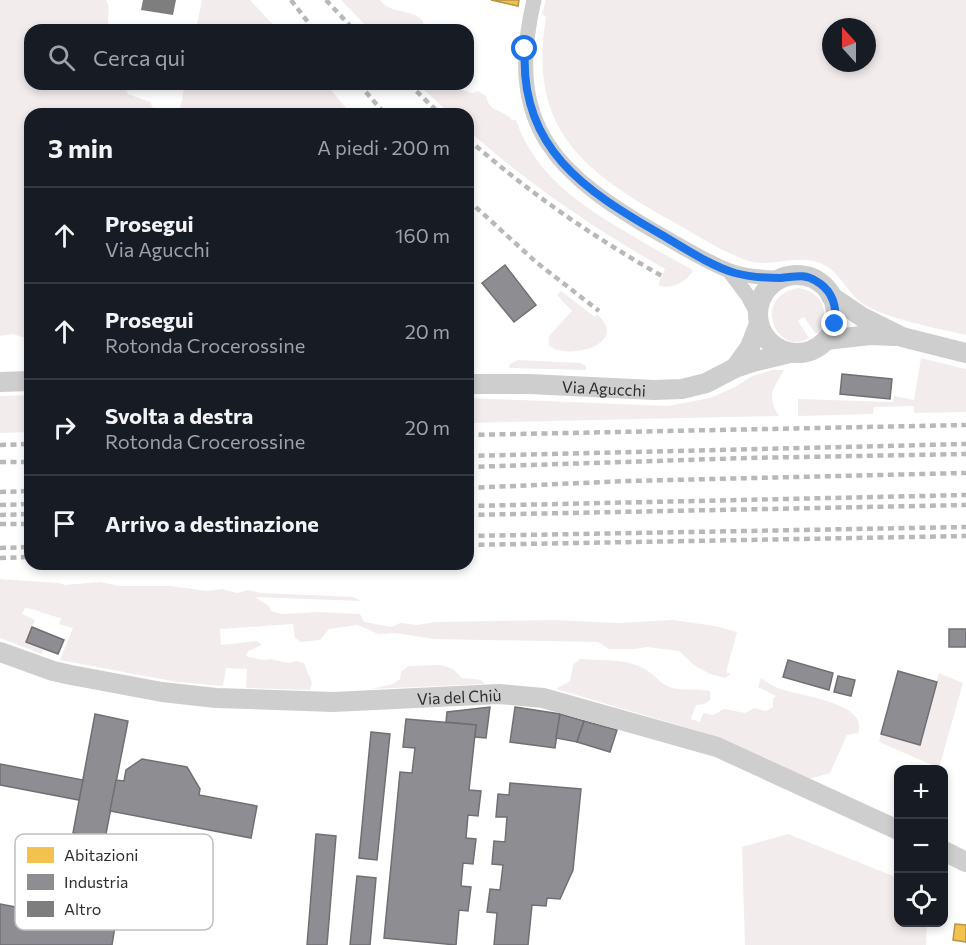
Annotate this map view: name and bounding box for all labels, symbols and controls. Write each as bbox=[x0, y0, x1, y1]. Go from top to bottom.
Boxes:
north arrow bbox=[822, 18, 876, 72]
search box bbox=[24, 24, 474, 90]
route start bbox=[511, 35, 537, 61]
icon: search bbox=[45, 41, 78, 74]
text: Cerca qui bbox=[93, 44, 185, 71]
text: 3 min bbox=[48, 132, 113, 163]
text: A piedi · 200 m bbox=[317, 135, 450, 159]
text: Prosegui bbox=[105, 210, 194, 237]
icon: ahead bbox=[48, 219, 81, 252]
text: 160 m bbox=[395, 223, 450, 247]
text: Via Agucchi bbox=[105, 237, 210, 261]
text: Prosegui bbox=[105, 306, 194, 333]
route end bbox=[821, 310, 847, 336]
icon: ahead bbox=[48, 315, 81, 348]
text: 20 m bbox=[405, 319, 450, 343]
text: Rotonda Crocerossine bbox=[105, 333, 305, 357]
street label: Via Agucchi bbox=[561, 376, 646, 399]
text: Svolta a destra bbox=[105, 402, 253, 429]
icon: right bbox=[48, 411, 81, 444]
text: 20 m bbox=[405, 415, 450, 439]
text: Rotonda Crocerossine bbox=[105, 429, 305, 453]
icon: arrive bbox=[48, 507, 81, 540]
text: Arrivo a destinazione bbox=[105, 510, 319, 537]
street label: Via del Chiù bbox=[416, 684, 502, 707]
map controls bbox=[894, 765, 948, 927]
button: + bbox=[894, 765, 948, 819]
button: − bbox=[894, 819, 948, 873]
legend bbox=[15, 834, 213, 930]
text: Abitazioni bbox=[64, 845, 138, 864]
text: Industria bbox=[64, 872, 128, 891]
button: locate bbox=[894, 873, 948, 927]
text: Altro bbox=[64, 899, 101, 918]

